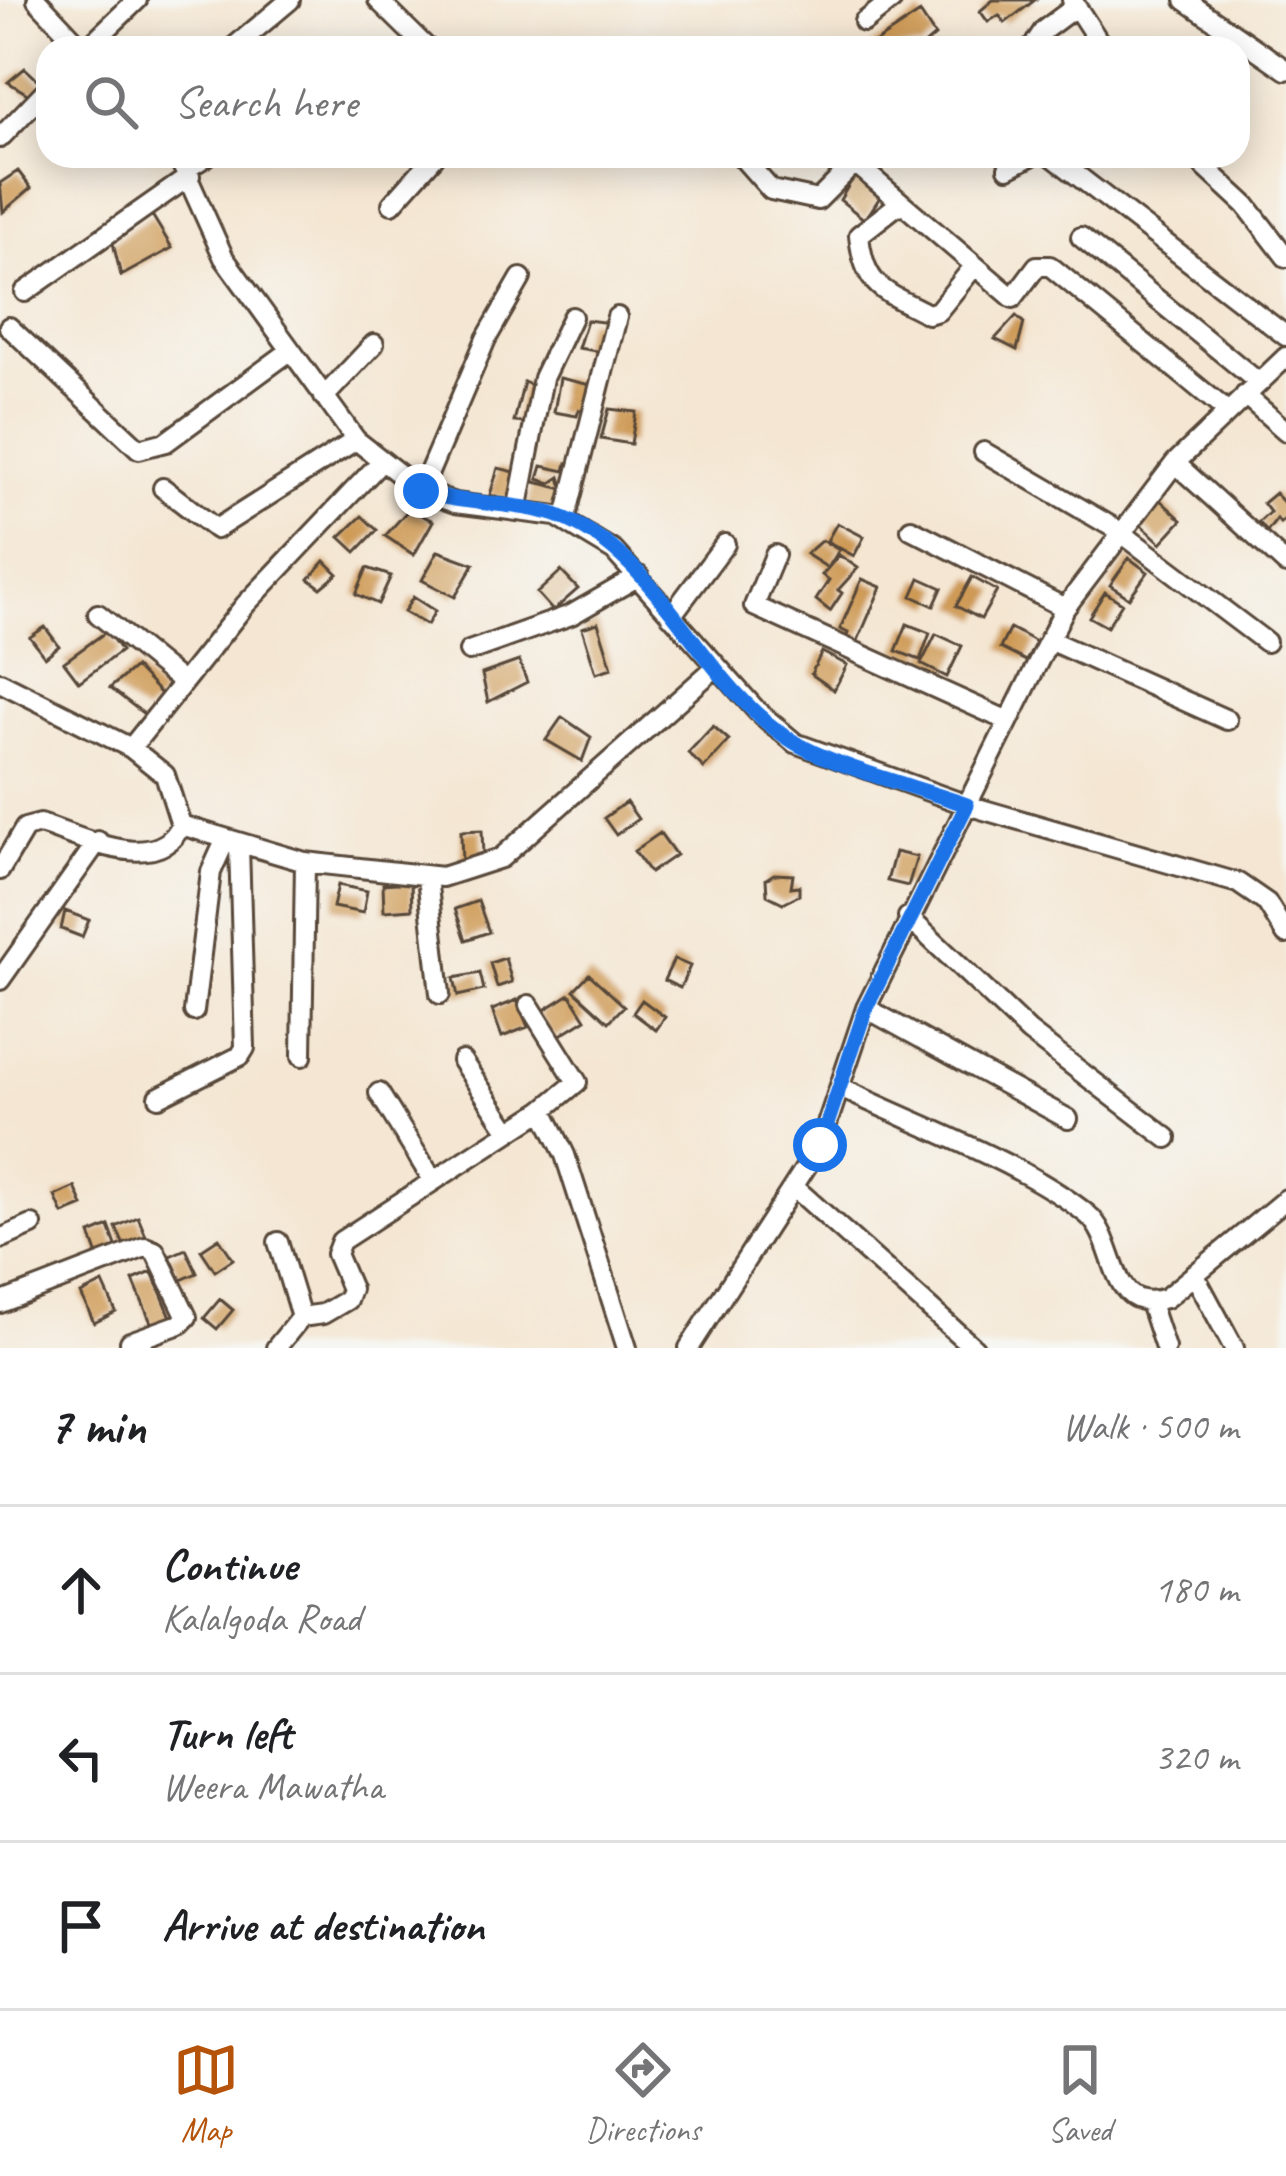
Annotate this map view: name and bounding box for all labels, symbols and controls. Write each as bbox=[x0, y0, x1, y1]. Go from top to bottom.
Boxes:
search box bbox=[36, 36, 1250, 168]
icon: search bbox=[78, 69, 144, 135]
text: Search here bbox=[174, 74, 357, 131]
route end bbox=[394, 464, 448, 518]
route start bbox=[793, 1118, 847, 1172]
text: 7 min bbox=[48, 1394, 146, 1458]
text: Walk · 500 m bbox=[1062, 1402, 1238, 1451]
text: Continue bbox=[162, 1537, 296, 1594]
icon: ahead bbox=[48, 1557, 114, 1623]
text: 180 m bbox=[1154, 1565, 1238, 1614]
text: Kalalgoda Road bbox=[162, 1594, 361, 1643]
text: Turn left bbox=[162, 1705, 292, 1762]
icon: left bbox=[48, 1725, 114, 1791]
text: 320 m bbox=[1154, 1733, 1238, 1782]
text: Weera Mawatha bbox=[162, 1762, 383, 1811]
icon: arrive bbox=[48, 1893, 114, 1959]
text: Arrive at destination bbox=[162, 1897, 484, 1954]
tab: Map bbox=[173, 2037, 239, 2151]
tab: Directions bbox=[586, 2037, 700, 2151]
tab: Saved bbox=[1047, 2037, 1113, 2151]

